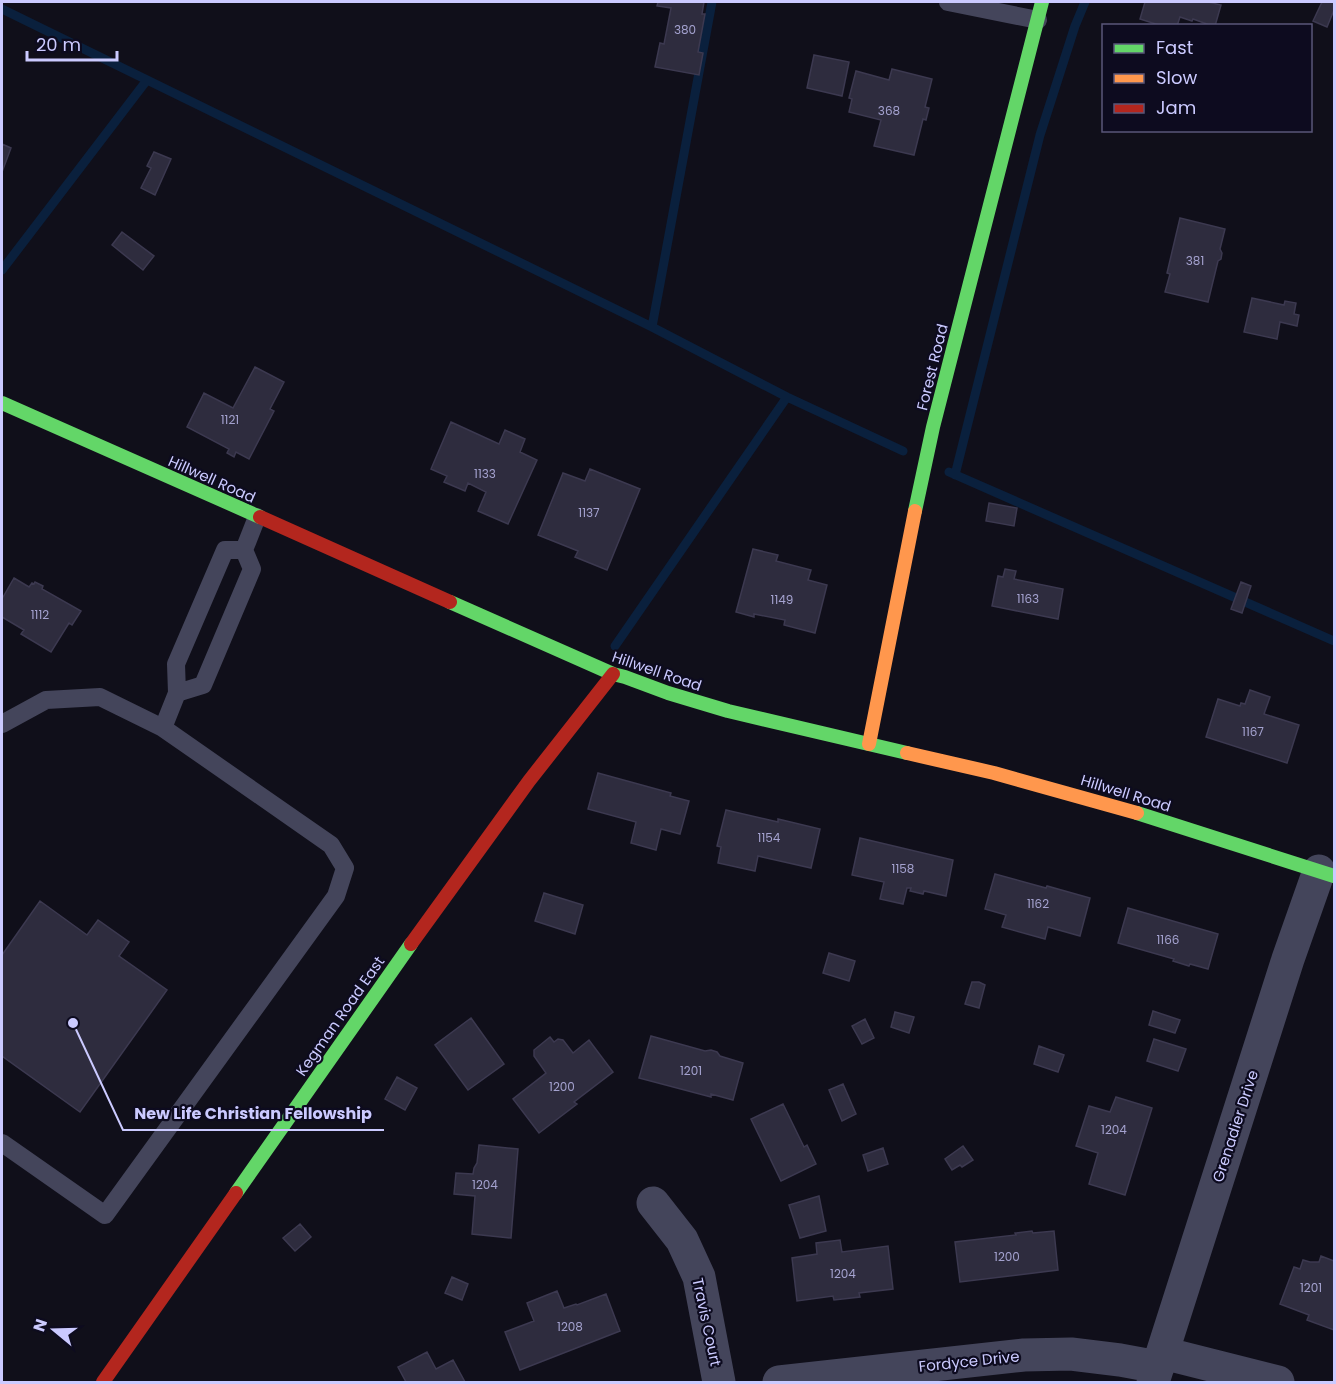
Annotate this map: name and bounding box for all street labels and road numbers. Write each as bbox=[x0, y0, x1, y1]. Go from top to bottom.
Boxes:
street label: Forest Road bbox=[911, 322, 953, 412]
street label: Hillwell Road bbox=[165, 450, 259, 508]
street label: Hillwell Road bbox=[609, 646, 705, 696]
street label: Hillwell Road bbox=[1078, 769, 1174, 817]
street label: Kegman Road East bbox=[291, 952, 389, 1080]
street label: Grenadier Drive bbox=[1207, 1067, 1263, 1185]
street label: Travis Court bbox=[687, 1276, 727, 1368]
street label: Fordyce Drive bbox=[918, 1345, 1020, 1377]

